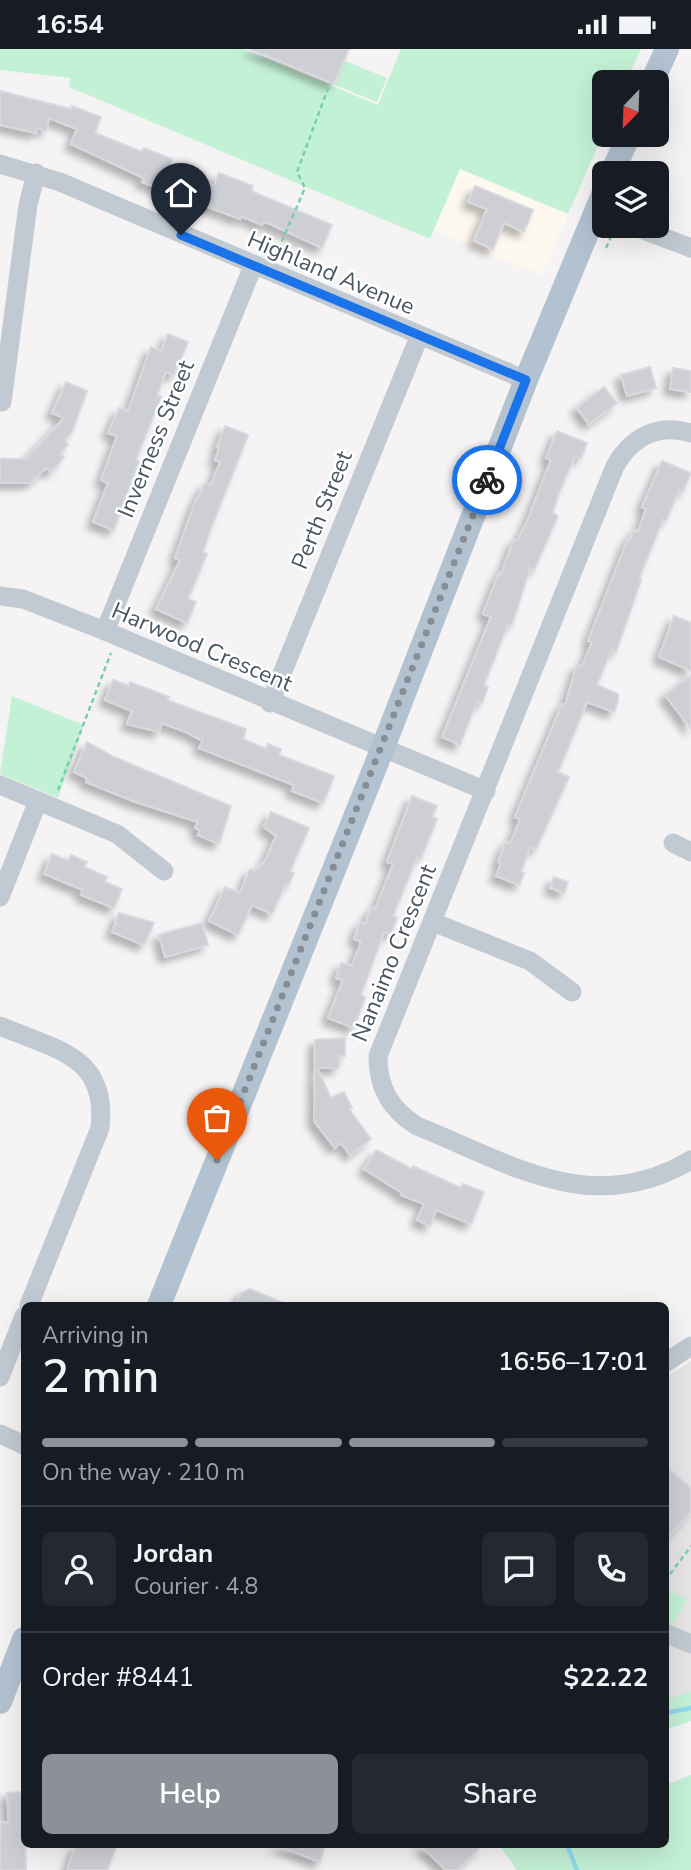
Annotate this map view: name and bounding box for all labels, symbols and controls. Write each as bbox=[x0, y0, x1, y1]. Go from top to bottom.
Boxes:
text: 16:54 bbox=[35, 7, 104, 42]
north arrow bbox=[592, 70, 668, 147]
map controls bbox=[592, 70, 669, 238]
button: layers bbox=[592, 161, 669, 238]
pin bbox=[151, 163, 211, 235]
icon: home bbox=[162, 174, 200, 212]
street label: Highland Avenue bbox=[243, 224, 419, 322]
street label: Inverness Street bbox=[110, 355, 202, 522]
street label: Perth Street bbox=[284, 445, 360, 574]
courier bbox=[452, 445, 522, 515]
icon: bike bbox=[468, 461, 506, 499]
street label: Harwood Crescent bbox=[107, 595, 298, 699]
street label: Nanaimo Crescent bbox=[344, 859, 444, 1046]
pin bbox=[187, 1088, 247, 1160]
icon: bag bbox=[198, 1099, 236, 1137]
text: Arriving in bbox=[42, 1320, 149, 1351]
text: 16:56–17:01 bbox=[498, 1344, 648, 1379]
text: 2 min bbox=[42, 1345, 159, 1408]
text: On the way · 210 m bbox=[42, 1457, 245, 1488]
button: person bbox=[42, 1532, 116, 1606]
button: chat bbox=[482, 1532, 556, 1606]
button: phone bbox=[574, 1532, 648, 1606]
text: Jordan bbox=[134, 1536, 213, 1571]
text: Courier · 4.8 bbox=[134, 1571, 258, 1602]
text: Order #8441 bbox=[42, 1660, 194, 1695]
text: $22.22 bbox=[564, 1660, 648, 1695]
button: Help bbox=[42, 1754, 338, 1834]
button: Share bbox=[352, 1754, 648, 1834]

